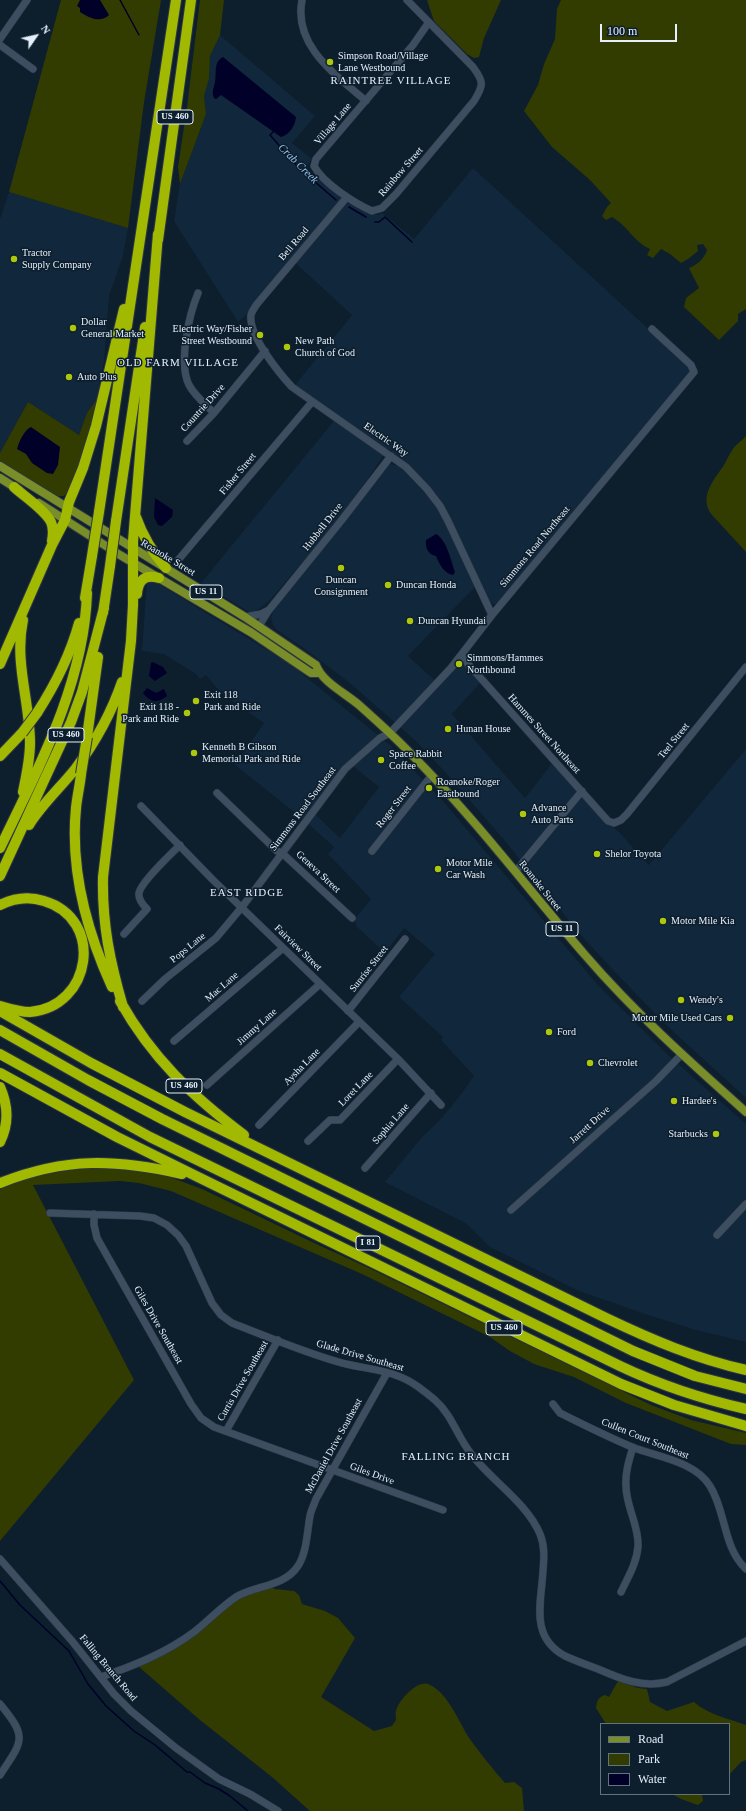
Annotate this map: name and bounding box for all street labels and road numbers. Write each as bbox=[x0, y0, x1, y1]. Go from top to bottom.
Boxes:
street label: Village Lane bbox=[312, 100, 354, 148]
road number: US 460 bbox=[157, 110, 193, 124]
street label: Rainbow Street bbox=[376, 145, 426, 199]
street label: Bell Road bbox=[276, 225, 312, 263]
street label: Countrie Drive bbox=[178, 382, 228, 434]
street label: Electric Way bbox=[361, 420, 411, 460]
street label: Fisher Street bbox=[217, 451, 259, 497]
street label: Hubbell Drive bbox=[301, 501, 345, 553]
street label: Simmons Road Northeast bbox=[497, 504, 573, 590]
street label: Roanoke Street bbox=[139, 537, 197, 579]
road number: US 11 bbox=[190, 585, 222, 599]
street label: Hammes Street Northeast bbox=[505, 692, 583, 776]
street label: Teel Street bbox=[656, 721, 692, 761]
road number: US 460 bbox=[48, 728, 84, 742]
street label: Simmons Road Southeast bbox=[267, 764, 339, 854]
street label: Roger Street bbox=[374, 784, 414, 830]
street label: Geneva Street bbox=[293, 848, 343, 896]
street label: Roanoke Street bbox=[516, 858, 564, 914]
street label: Fairview Street bbox=[272, 922, 324, 974]
road number: US 11 bbox=[546, 922, 578, 936]
street label: Pops Lane bbox=[168, 930, 208, 966]
street label: Sunrise Street bbox=[347, 943, 391, 995]
street label: Mac Lane bbox=[203, 969, 241, 1005]
street label: Jimmy Lane bbox=[235, 1006, 279, 1048]
street label: Aysha Lane bbox=[281, 1046, 323, 1088]
street label: Loret Lane bbox=[336, 1069, 376, 1109]
road number: US 460 bbox=[166, 1079, 202, 1093]
street label: Sophia Lane bbox=[370, 1101, 412, 1147]
street label: Jarrett Drive bbox=[567, 1104, 613, 1146]
road number: I 81 bbox=[356, 1236, 380, 1250]
street label: Giles Drive Southeast bbox=[131, 1284, 185, 1366]
road number: US 460 bbox=[486, 1321, 522, 1335]
street label: Glade Drive Southeast bbox=[315, 1338, 405, 1374]
street label: Curtis Drive Southeast bbox=[215, 1339, 271, 1423]
street label: McDaniel Drive Southeast bbox=[303, 1396, 365, 1496]
street label: Cullen Court Southeast bbox=[599, 1416, 691, 1462]
street label: Giles Drive bbox=[348, 1460, 396, 1488]
street label: Falling Branch Road bbox=[77, 1632, 139, 1704]

